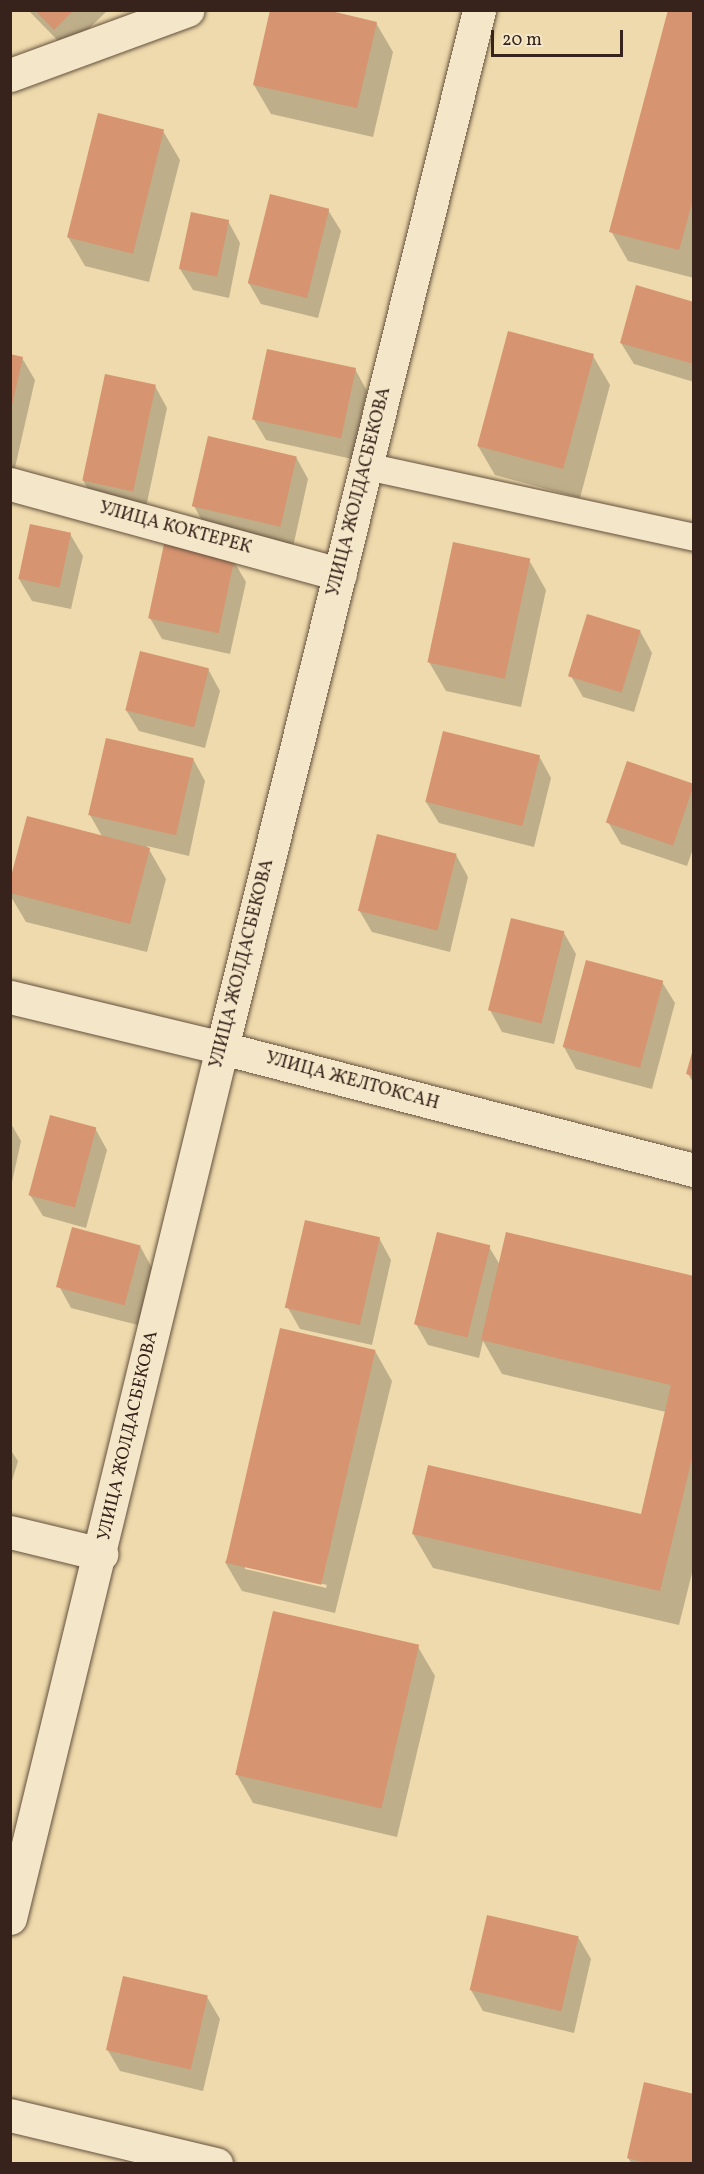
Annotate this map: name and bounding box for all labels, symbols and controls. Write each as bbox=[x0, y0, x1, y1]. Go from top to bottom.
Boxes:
scale bar bbox=[494, 18, 626, 56]
text: 20 m bbox=[502, 28, 542, 53]
street label: УЛИЦА ЖОЛДАСБЕКОВА bbox=[324, 385, 396, 599]
street label: УЛИЦА КОКТЕРЕК bbox=[96, 498, 254, 560]
street label: УЛИЦА ЖОЛДАСБЕКОВА bbox=[207, 857, 279, 1071]
street label: УЛИЦА ЖЕЛТОКСАН bbox=[263, 1048, 441, 1116]
street label: УЛИЦА ЖОЛДАСБЕКОВА bbox=[94, 1329, 164, 1543]

